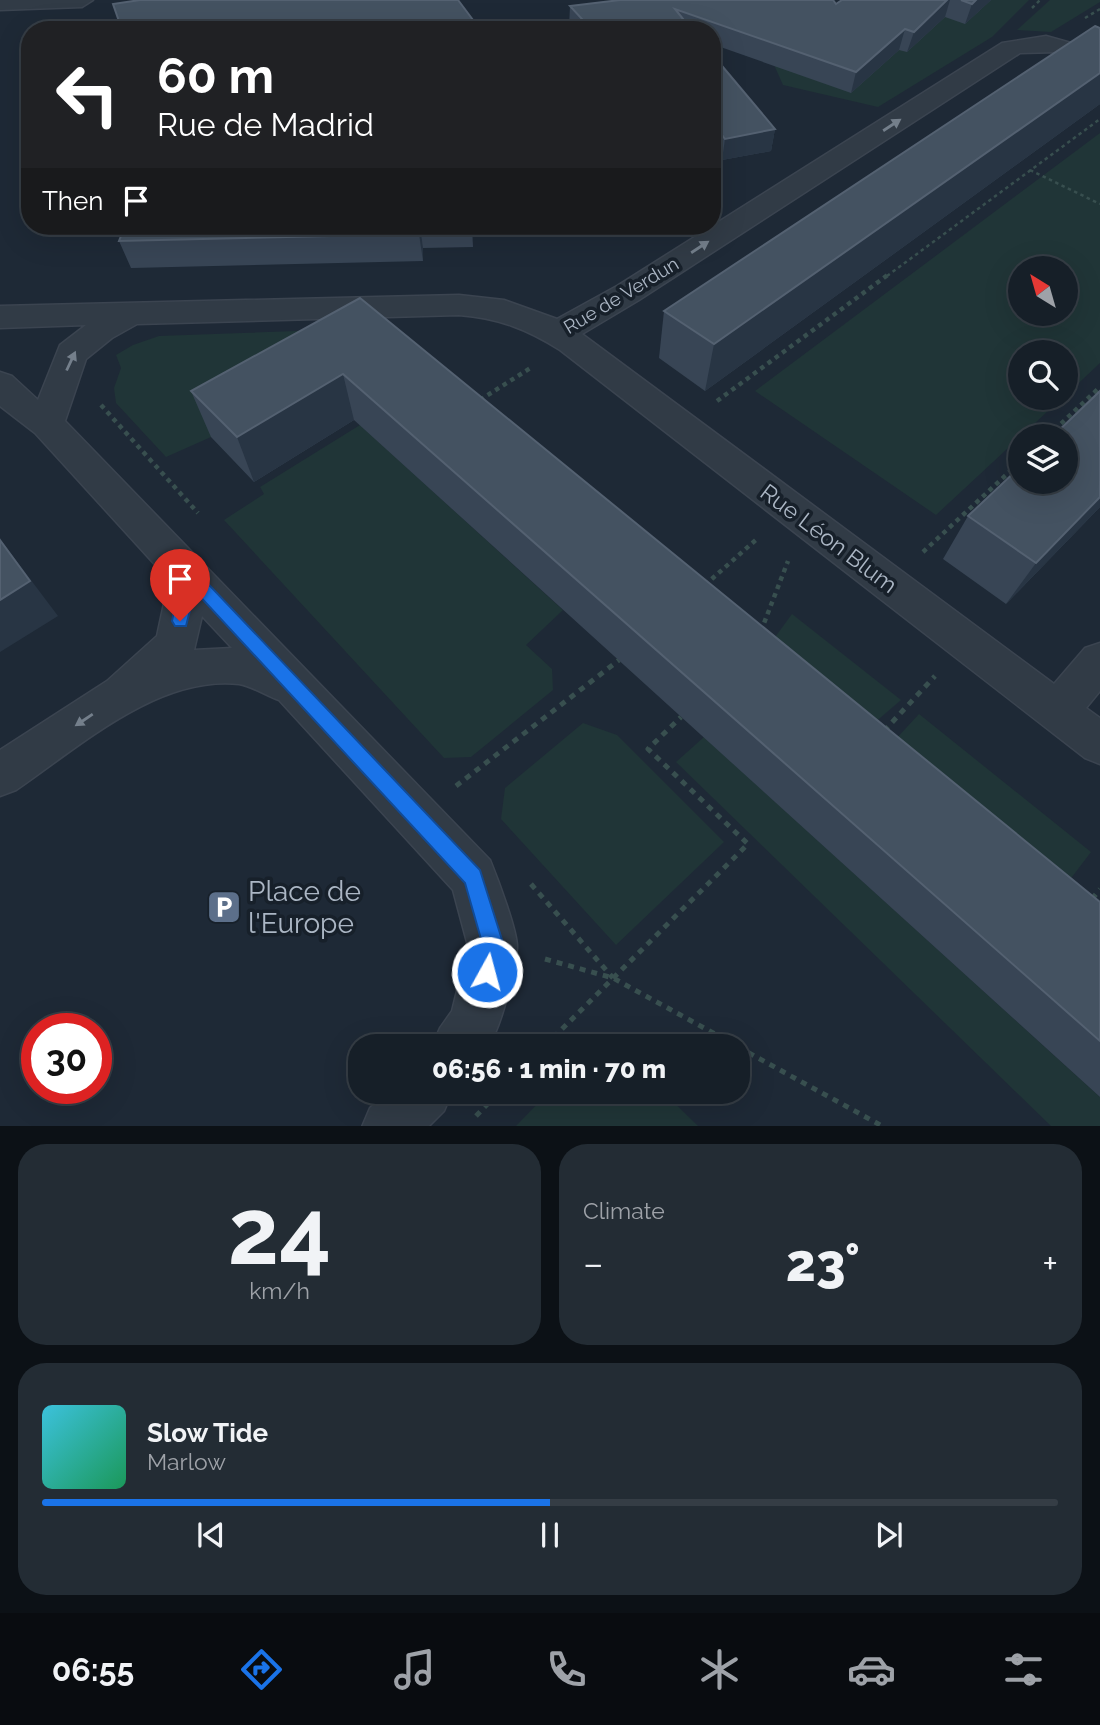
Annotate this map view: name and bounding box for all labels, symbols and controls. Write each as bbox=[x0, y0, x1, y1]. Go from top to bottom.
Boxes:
text: 60 m bbox=[157, 47, 274, 104]
icon: left bbox=[42, 49, 133, 140]
text: Rue de Madrid bbox=[157, 106, 374, 143]
one-way arrow bbox=[882, 118, 901, 131]
icon: arrive bbox=[117, 182, 155, 220]
text: Then bbox=[42, 186, 103, 216]
one-way arrow bbox=[690, 241, 709, 254]
street label: Rue de Verdun bbox=[560, 252, 682, 338]
north arrow bbox=[1008, 256, 1078, 326]
map controls bbox=[1008, 256, 1078, 494]
button: search bbox=[1008, 340, 1078, 410]
one-way arrow bbox=[64, 350, 76, 370]
button: layers bbox=[1008, 424, 1078, 494]
street label: Rue Léon Blum bbox=[755, 478, 903, 598]
pin bbox=[150, 549, 210, 621]
icon: arrive bbox=[161, 560, 199, 598]
one-way arrow bbox=[74, 713, 94, 726]
place label: Place de l'Europe bbox=[248, 875, 361, 940]
parking icon: Place de l'Europe bbox=[205, 888, 243, 926]
position arrow bbox=[450, 935, 524, 1009]
speed limit sign: 30 bbox=[21, 1013, 112, 1104]
text: 06:56 · 1 min · 70 m bbox=[432, 1054, 666, 1084]
text: 24 bbox=[228, 1178, 331, 1285]
text: Climate bbox=[583, 1197, 665, 1224]
text: 23° bbox=[786, 1232, 860, 1293]
text: − bbox=[583, 1241, 603, 1286]
text: + bbox=[1042, 1241, 1058, 1286]
text: km/h bbox=[249, 1277, 310, 1304]
text: Slow Tide bbox=[147, 1418, 268, 1448]
text: Marlow bbox=[147, 1448, 226, 1475]
icon: previous bbox=[192, 1516, 230, 1554]
icon: pause bbox=[531, 1516, 569, 1554]
icon: next bbox=[870, 1516, 908, 1554]
icon: directions bbox=[237, 1645, 286, 1694]
icon: music bbox=[390, 1645, 439, 1694]
icon: phone bbox=[542, 1645, 591, 1694]
icon: climate bbox=[695, 1645, 744, 1694]
icon: car bbox=[847, 1645, 896, 1694]
icon: filters bbox=[999, 1645, 1048, 1694]
text: 06:55 bbox=[52, 1651, 134, 1688]

